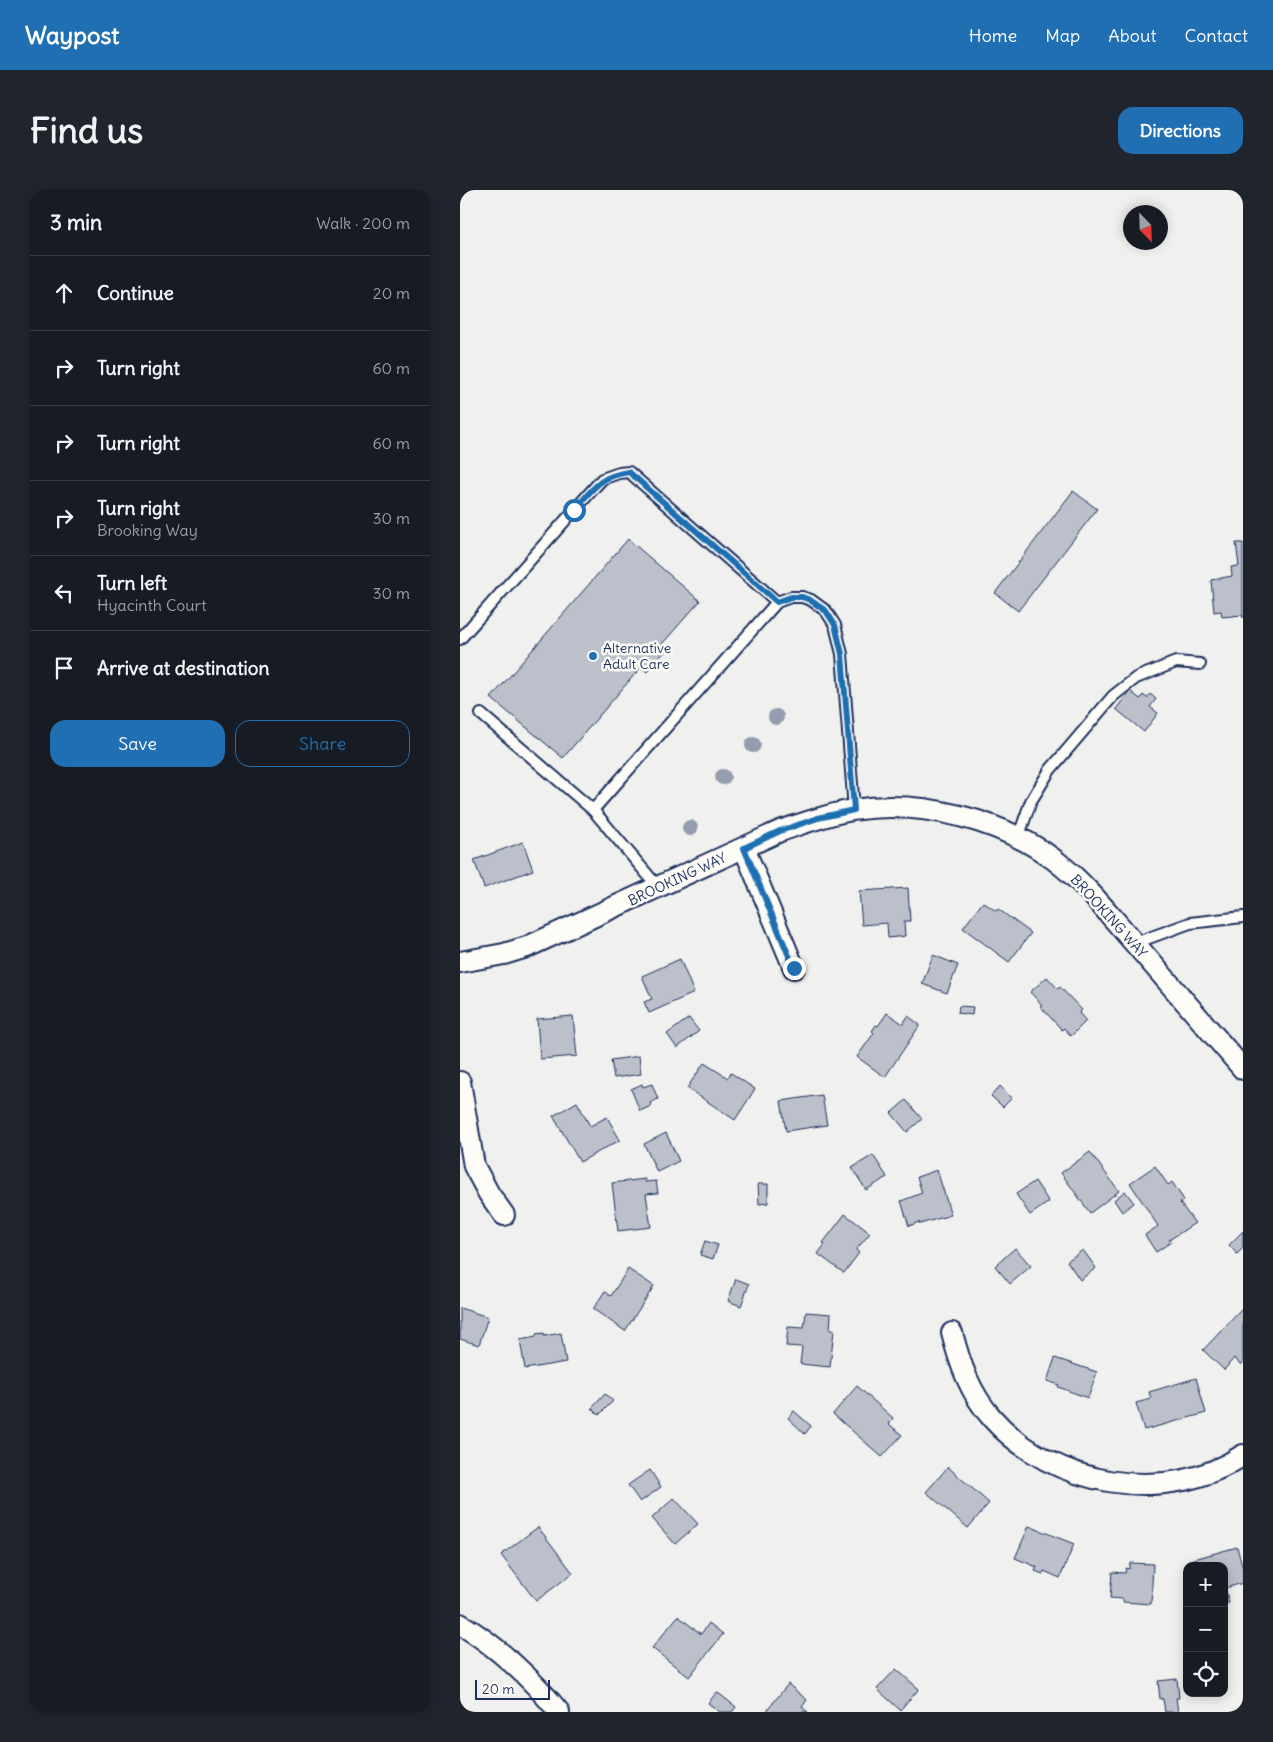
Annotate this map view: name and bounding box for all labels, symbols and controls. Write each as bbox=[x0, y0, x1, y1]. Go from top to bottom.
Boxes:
text: Waypost bbox=[25, 20, 119, 50]
text: Home bbox=[969, 24, 1017, 47]
text: Map bbox=[1045, 24, 1080, 47]
text: About bbox=[1108, 24, 1156, 47]
text: Contact bbox=[1184, 24, 1248, 47]
button: Directions bbox=[1118, 107, 1243, 154]
text: Find us bbox=[30, 108, 143, 152]
north arrow bbox=[1123, 205, 1168, 250]
text: 3 min bbox=[50, 209, 102, 236]
text: Walk · 200 m bbox=[316, 213, 410, 233]
icon: ahead bbox=[50, 279, 78, 307]
text: Continue bbox=[97, 281, 174, 305]
text: 20 m bbox=[373, 283, 410, 303]
icon: right bbox=[50, 354, 78, 382]
text: Turn right bbox=[97, 356, 180, 380]
text: 60 m bbox=[372, 358, 410, 378]
icon: right bbox=[50, 429, 78, 457]
text: Turn right bbox=[97, 431, 180, 455]
text: 60 m bbox=[372, 433, 410, 453]
text: Turn right bbox=[97, 496, 180, 520]
route start bbox=[563, 499, 586, 522]
icon: right bbox=[50, 504, 78, 532]
text: 30 m bbox=[373, 508, 410, 528]
text: Brooking Way bbox=[97, 520, 198, 540]
text: Turn left bbox=[97, 571, 167, 595]
icon: left bbox=[50, 579, 78, 607]
text: 30 m bbox=[373, 583, 410, 603]
text: Hyacinth Court bbox=[97, 595, 207, 615]
place label: Alternative Adult Care bbox=[603, 639, 671, 673]
marker: Alternative Adult Care bbox=[587, 650, 599, 662]
icon: arrive bbox=[50, 654, 78, 682]
text: Arrive at destination bbox=[97, 656, 270, 680]
button: Save bbox=[50, 720, 225, 767]
button: Share bbox=[235, 720, 410, 767]
street label: BROOKING WAY bbox=[625, 848, 729, 910]
street label: BROOKING WAY bbox=[1067, 871, 1151, 962]
route end bbox=[783, 957, 806, 980]
map controls bbox=[1183, 1562, 1228, 1697]
button: + bbox=[1183, 1562, 1228, 1607]
button: − bbox=[1183, 1607, 1228, 1652]
button: locate bbox=[1183, 1652, 1228, 1697]
scale bar bbox=[475, 1677, 550, 1700]
text: 20 m bbox=[482, 1680, 515, 1698]

